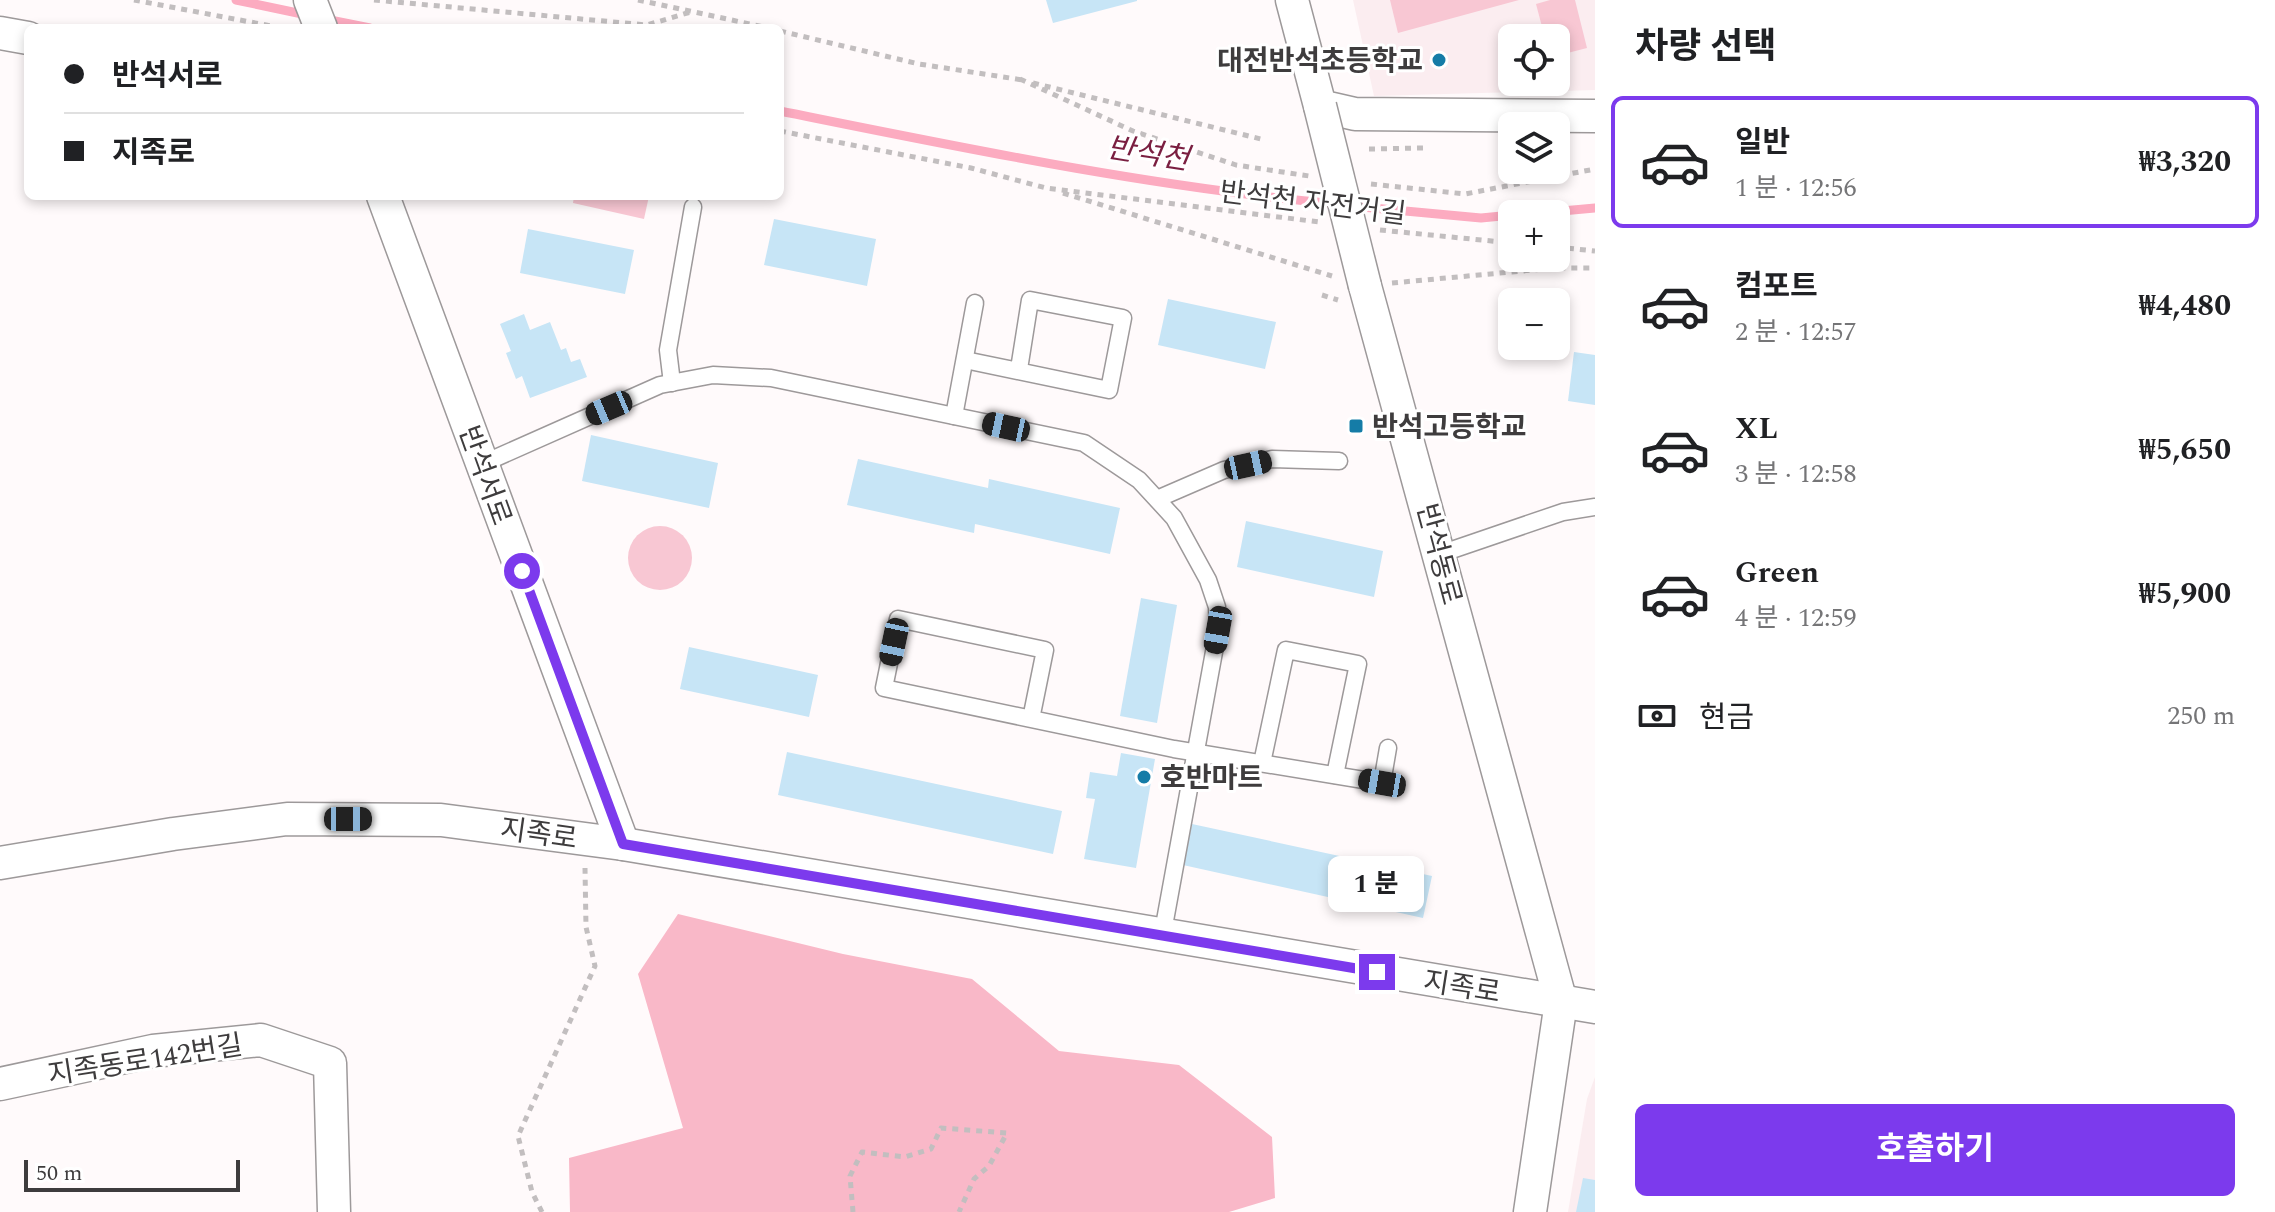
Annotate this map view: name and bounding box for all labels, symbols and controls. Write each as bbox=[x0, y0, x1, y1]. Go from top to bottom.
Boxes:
text: 차량 선택 bbox=[1635, 20, 1776, 75]
map controls bbox=[1498, 24, 1570, 360]
button: locate bbox=[1498, 24, 1570, 96]
place label: 대전반석초등학교 bbox=[1217, 40, 1423, 83]
marker: 대전반석초등학교 bbox=[1430, 51, 1448, 69]
text: 반석서로 bbox=[112, 53, 222, 99]
button: layers bbox=[1498, 112, 1570, 184]
text: 일반 bbox=[1735, 120, 1790, 166]
water label: 반석천 bbox=[1103, 125, 1196, 184]
icon: car bbox=[1639, 126, 1711, 198]
text: 지족로 bbox=[112, 130, 195, 176]
text: ₩3,320 bbox=[2139, 139, 2231, 185]
text: 1 분 · 12:56 bbox=[1735, 168, 1856, 208]
street label: 반석천 자전거길 bbox=[1217, 171, 1408, 236]
button: + bbox=[1498, 200, 1570, 272]
text: 컴포트 bbox=[1735, 264, 1818, 310]
icon: car bbox=[1639, 270, 1711, 342]
text: ₩4,480 bbox=[2139, 283, 2231, 329]
button: − bbox=[1498, 288, 1570, 360]
text: 2 분 · 12:57 bbox=[1735, 312, 1856, 352]
car bbox=[582, 388, 636, 428]
place label: 반석고등학교 bbox=[1372, 406, 1527, 449]
text: XL bbox=[1735, 406, 1778, 452]
car bbox=[980, 410, 1032, 444]
icon: car bbox=[1639, 414, 1711, 486]
marker: 반석고등학교 bbox=[1347, 417, 1365, 435]
street label: 반석서로 bbox=[447, 420, 522, 531]
text: ₩5,650 bbox=[2139, 427, 2231, 473]
car bbox=[1222, 448, 1274, 482]
text: 3 분 · 12:58 bbox=[1735, 454, 1856, 494]
street label: 반석동로 bbox=[1404, 499, 1473, 610]
text: Green bbox=[1735, 550, 1819, 596]
route start bbox=[504, 553, 540, 589]
icon: car bbox=[1639, 558, 1711, 630]
text: ₩5,900 bbox=[2139, 571, 2231, 617]
text: 4 분 · 12:59 bbox=[1735, 598, 1856, 638]
car bbox=[1202, 604, 1234, 656]
car bbox=[877, 616, 911, 668]
icon: cash bbox=[1635, 694, 1679, 738]
text: 현금 bbox=[1699, 695, 1754, 741]
text: 250 m bbox=[2167, 696, 2235, 736]
place label: 호반마트 bbox=[1160, 757, 1263, 800]
car bbox=[1356, 767, 1408, 799]
marker: 호반마트 bbox=[1135, 768, 1153, 786]
car bbox=[324, 807, 372, 831]
street label: 지족로 bbox=[498, 808, 580, 861]
callout: 1 분 bbox=[1329, 856, 1425, 912]
text: 1 분 bbox=[1353, 864, 1399, 904]
route end bbox=[1359, 954, 1395, 990]
street label: 지족로 bbox=[1420, 960, 1503, 1015]
street label: 지족동로142번길 bbox=[45, 1024, 246, 1097]
button: 호출하기 bbox=[1635, 1104, 2235, 1196]
scale bar bbox=[24, 1156, 240, 1192]
text: 50 m bbox=[36, 1157, 82, 1190]

